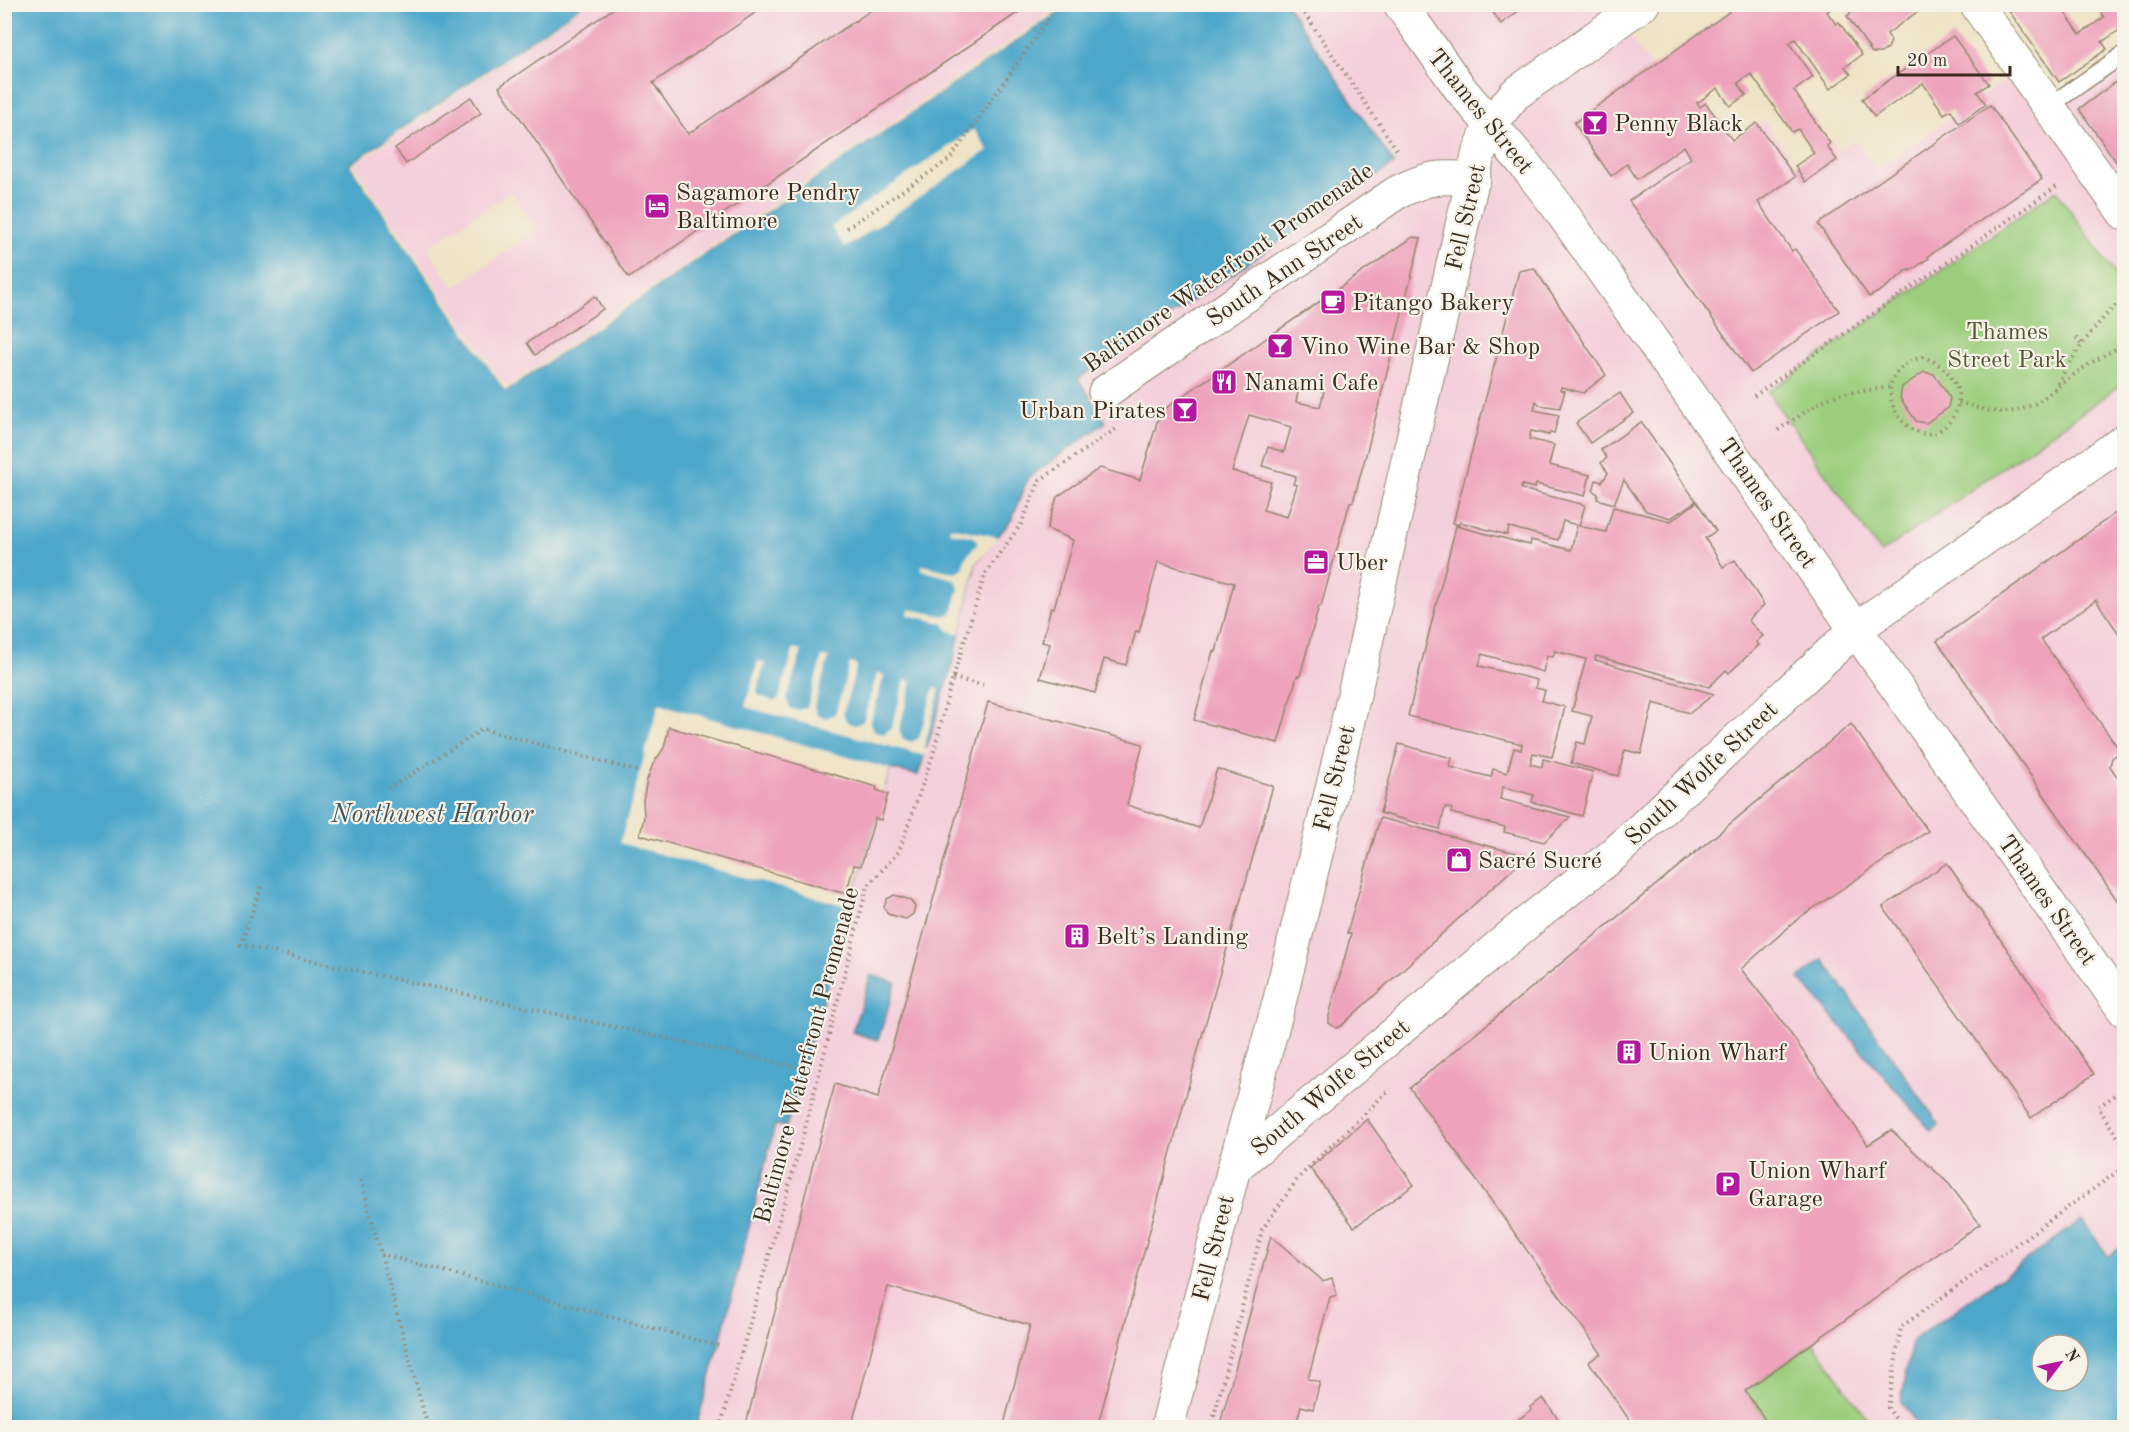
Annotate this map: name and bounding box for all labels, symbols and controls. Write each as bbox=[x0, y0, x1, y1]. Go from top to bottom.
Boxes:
scale bar bbox=[1898, 39, 2010, 77]
street label: Thames Street bbox=[1422, 45, 1537, 179]
text: 20 m bbox=[1907, 52, 1947, 70]
bar icon: Penny Black bbox=[1580, 108, 1610, 138]
place label: Penny Black bbox=[1614, 113, 1743, 137]
street label: Baltimore Waterfront Promenade bbox=[1080, 159, 1378, 378]
street label: Fell Street bbox=[1443, 162, 1491, 273]
place label: Sagamore Pendry Baltimore bbox=[676, 182, 861, 234]
hotel icon: Sagamore Pendry Baltimore bbox=[642, 191, 672, 221]
street label: South Ann Street bbox=[1203, 211, 1367, 333]
cafe icon: Pitango Bakery bbox=[1318, 287, 1348, 317]
place label: Pitango Bakery bbox=[1352, 292, 1514, 316]
park label: Thames Street Park bbox=[1947, 321, 2067, 373]
bar icon: Vino Wine Bar & Shop bbox=[1265, 331, 1295, 361]
place label: Vino Wine Bar & Shop bbox=[1300, 336, 1540, 360]
restaurant icon: Nanami Cafe bbox=[1209, 367, 1239, 397]
place label: Nanami Cafe bbox=[1244, 372, 1378, 396]
bar icon: Urban Pirates bbox=[1170, 395, 1200, 425]
place label: Urban Pirates bbox=[1019, 400, 1166, 424]
street label: Thames Street bbox=[1713, 435, 1820, 574]
office icon: Uber bbox=[1301, 547, 1331, 577]
place label: Uber bbox=[1336, 552, 1388, 576]
street label: South Wolfe Street bbox=[1621, 698, 1783, 851]
street label: Fell Street bbox=[1311, 723, 1361, 834]
water label: Northwest Harbor bbox=[330, 802, 534, 828]
street label: Thames Street bbox=[1993, 832, 2100, 971]
shop icon: Sacré Sucré bbox=[1444, 845, 1474, 875]
place label: Sacré Sucré bbox=[1478, 850, 1602, 874]
street label: Baltimore Waterfront Promenade bbox=[751, 885, 864, 1226]
building icon: Belt’s Landing bbox=[1062, 921, 1092, 951]
place label: Belt’s Landing bbox=[1096, 926, 1248, 950]
street label: South Wolfe Street bbox=[1247, 1015, 1415, 1162]
building icon: Union Wharf bbox=[1614, 1037, 1644, 1067]
place label: Union Wharf bbox=[1648, 1042, 1787, 1066]
place label: Union Wharf Garage bbox=[1748, 1160, 1887, 1212]
parking icon: Union Wharf Garage bbox=[1713, 1169, 1743, 1199]
street label: Fell Street bbox=[1190, 1193, 1240, 1304]
north arrow bbox=[2030, 1333, 2090, 1393]
text: N bbox=[2061, 1347, 2081, 1366]

